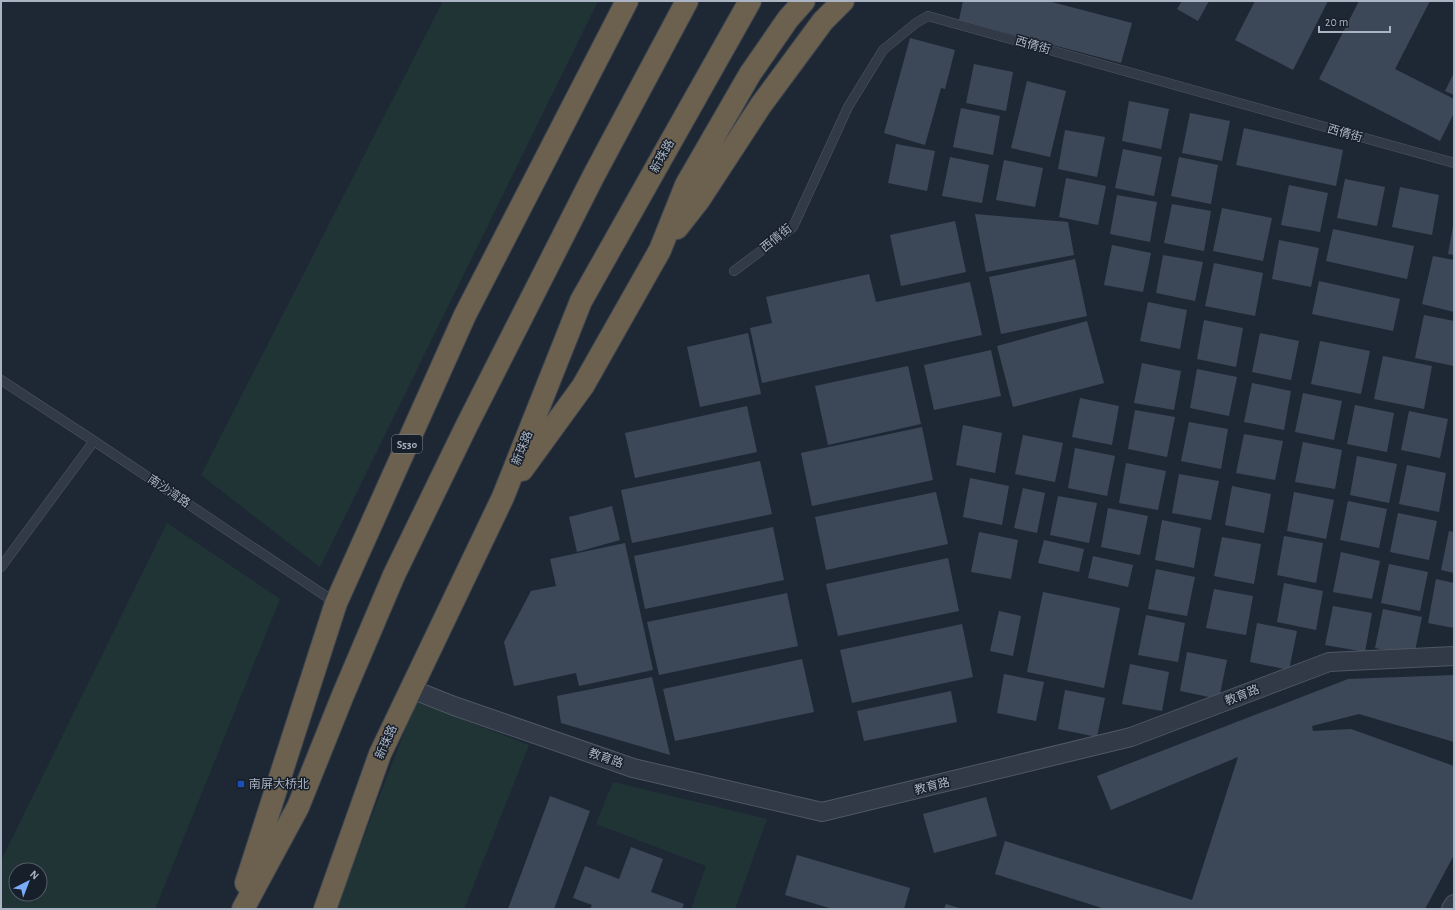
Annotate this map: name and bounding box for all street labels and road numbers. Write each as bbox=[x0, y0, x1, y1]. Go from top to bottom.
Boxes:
street label: 西倩街 bbox=[1014, 33, 1052, 56]
street label: 西倩街 bbox=[1326, 121, 1364, 144]
street label: 新珠路 bbox=[647, 137, 676, 175]
street label: 西倩街 bbox=[758, 221, 794, 254]
street label: 新珠路 bbox=[509, 429, 534, 467]
road number: S530 bbox=[392, 435, 422, 453]
street label: 南沙湾路 bbox=[146, 472, 193, 509]
street label: 教育路 bbox=[1223, 682, 1261, 707]
street label: 新珠路 bbox=[372, 723, 399, 761]
street label: 教育路 bbox=[587, 746, 625, 770]
street label: 教育路 bbox=[913, 775, 951, 796]

